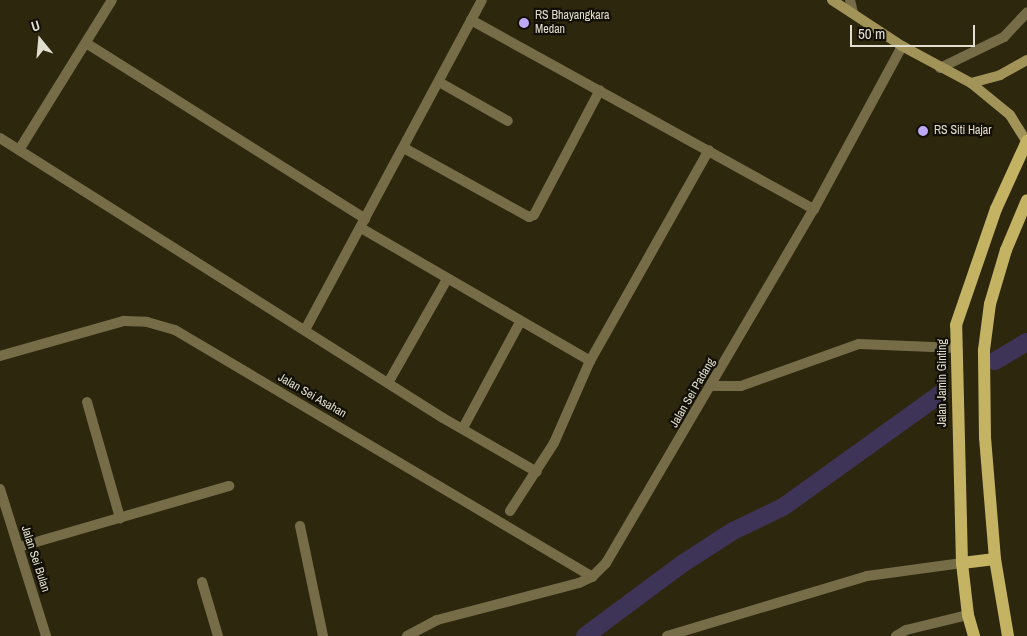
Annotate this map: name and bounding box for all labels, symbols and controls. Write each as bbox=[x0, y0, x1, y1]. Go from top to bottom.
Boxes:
place label: RS Bhayangkara Medan bbox=[535, 9, 609, 37]
north arrow bbox=[15, 15, 65, 65]
scale bar bbox=[852, 15, 977, 47]
text: U bbox=[29, 16, 42, 35]
marker: RS Bhayangkara Medan bbox=[517, 16, 531, 30]
text: 50 m bbox=[858, 23, 885, 44]
marker: RS Siti Hajar bbox=[916, 124, 930, 138]
place label: RS Siti Hajar bbox=[934, 124, 991, 138]
street label: Jalan Jamin Ginting bbox=[936, 339, 950, 427]
street label: Jalan Sei Padang bbox=[667, 356, 719, 430]
street label: Jalan Sei Asahan bbox=[275, 370, 349, 422]
street label: Jalan Sei Bulan bbox=[18, 524, 52, 594]

